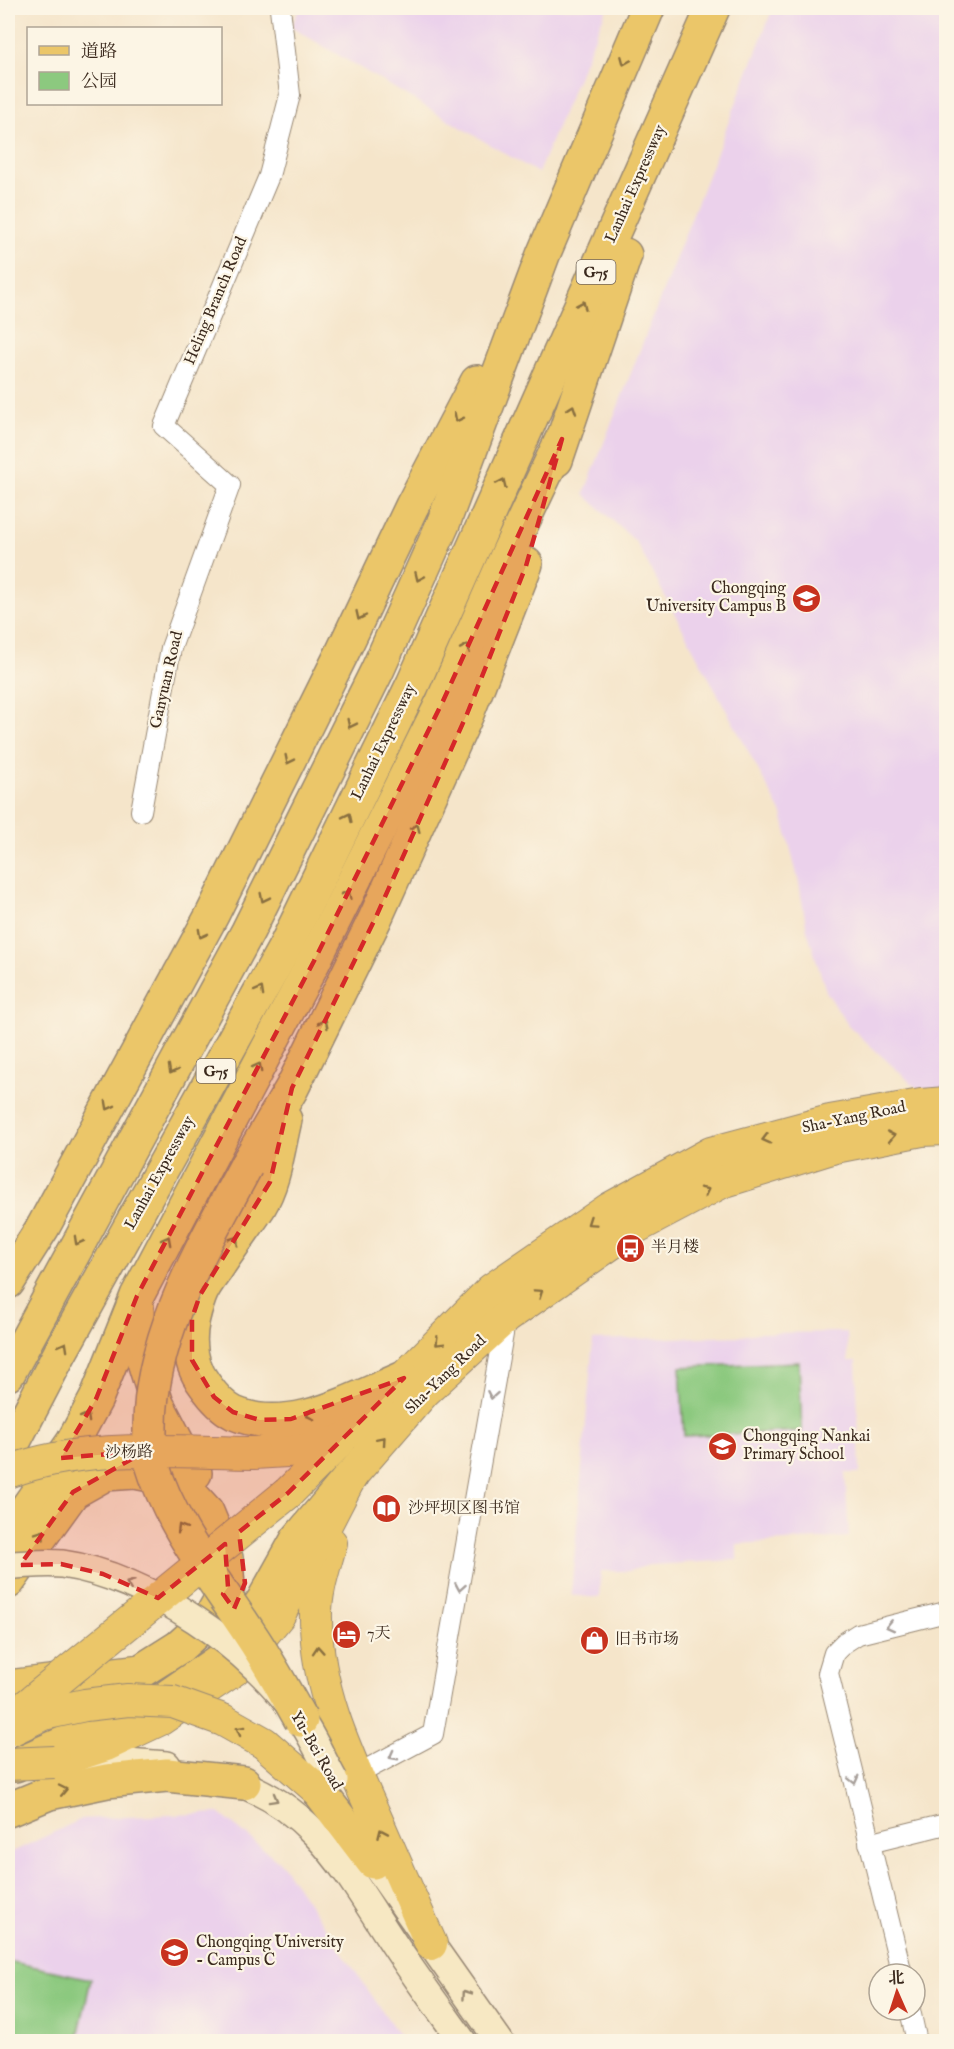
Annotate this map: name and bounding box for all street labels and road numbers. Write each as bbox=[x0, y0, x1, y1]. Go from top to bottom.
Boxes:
street label: Lanhai Expressway bbox=[601, 122, 671, 246]
street label: Heling Branch Road bbox=[180, 234, 252, 368]
road number: G75 bbox=[576, 260, 616, 284]
street label: Ganyuan Road bbox=[146, 629, 188, 731]
street label: Lanhai Expressway bbox=[347, 680, 421, 804]
road number: G75 bbox=[196, 1059, 236, 1083]
street label: Sha-Yang Road bbox=[800, 1097, 908, 1139]
street label: Lanhai Expressway bbox=[120, 1112, 200, 1233]
street label: Sha-Yang Road bbox=[401, 1331, 491, 1419]
street label: 沙杨路 bbox=[105, 1443, 153, 1463]
street label: Yu-Bei Road bbox=[285, 1708, 347, 1794]

